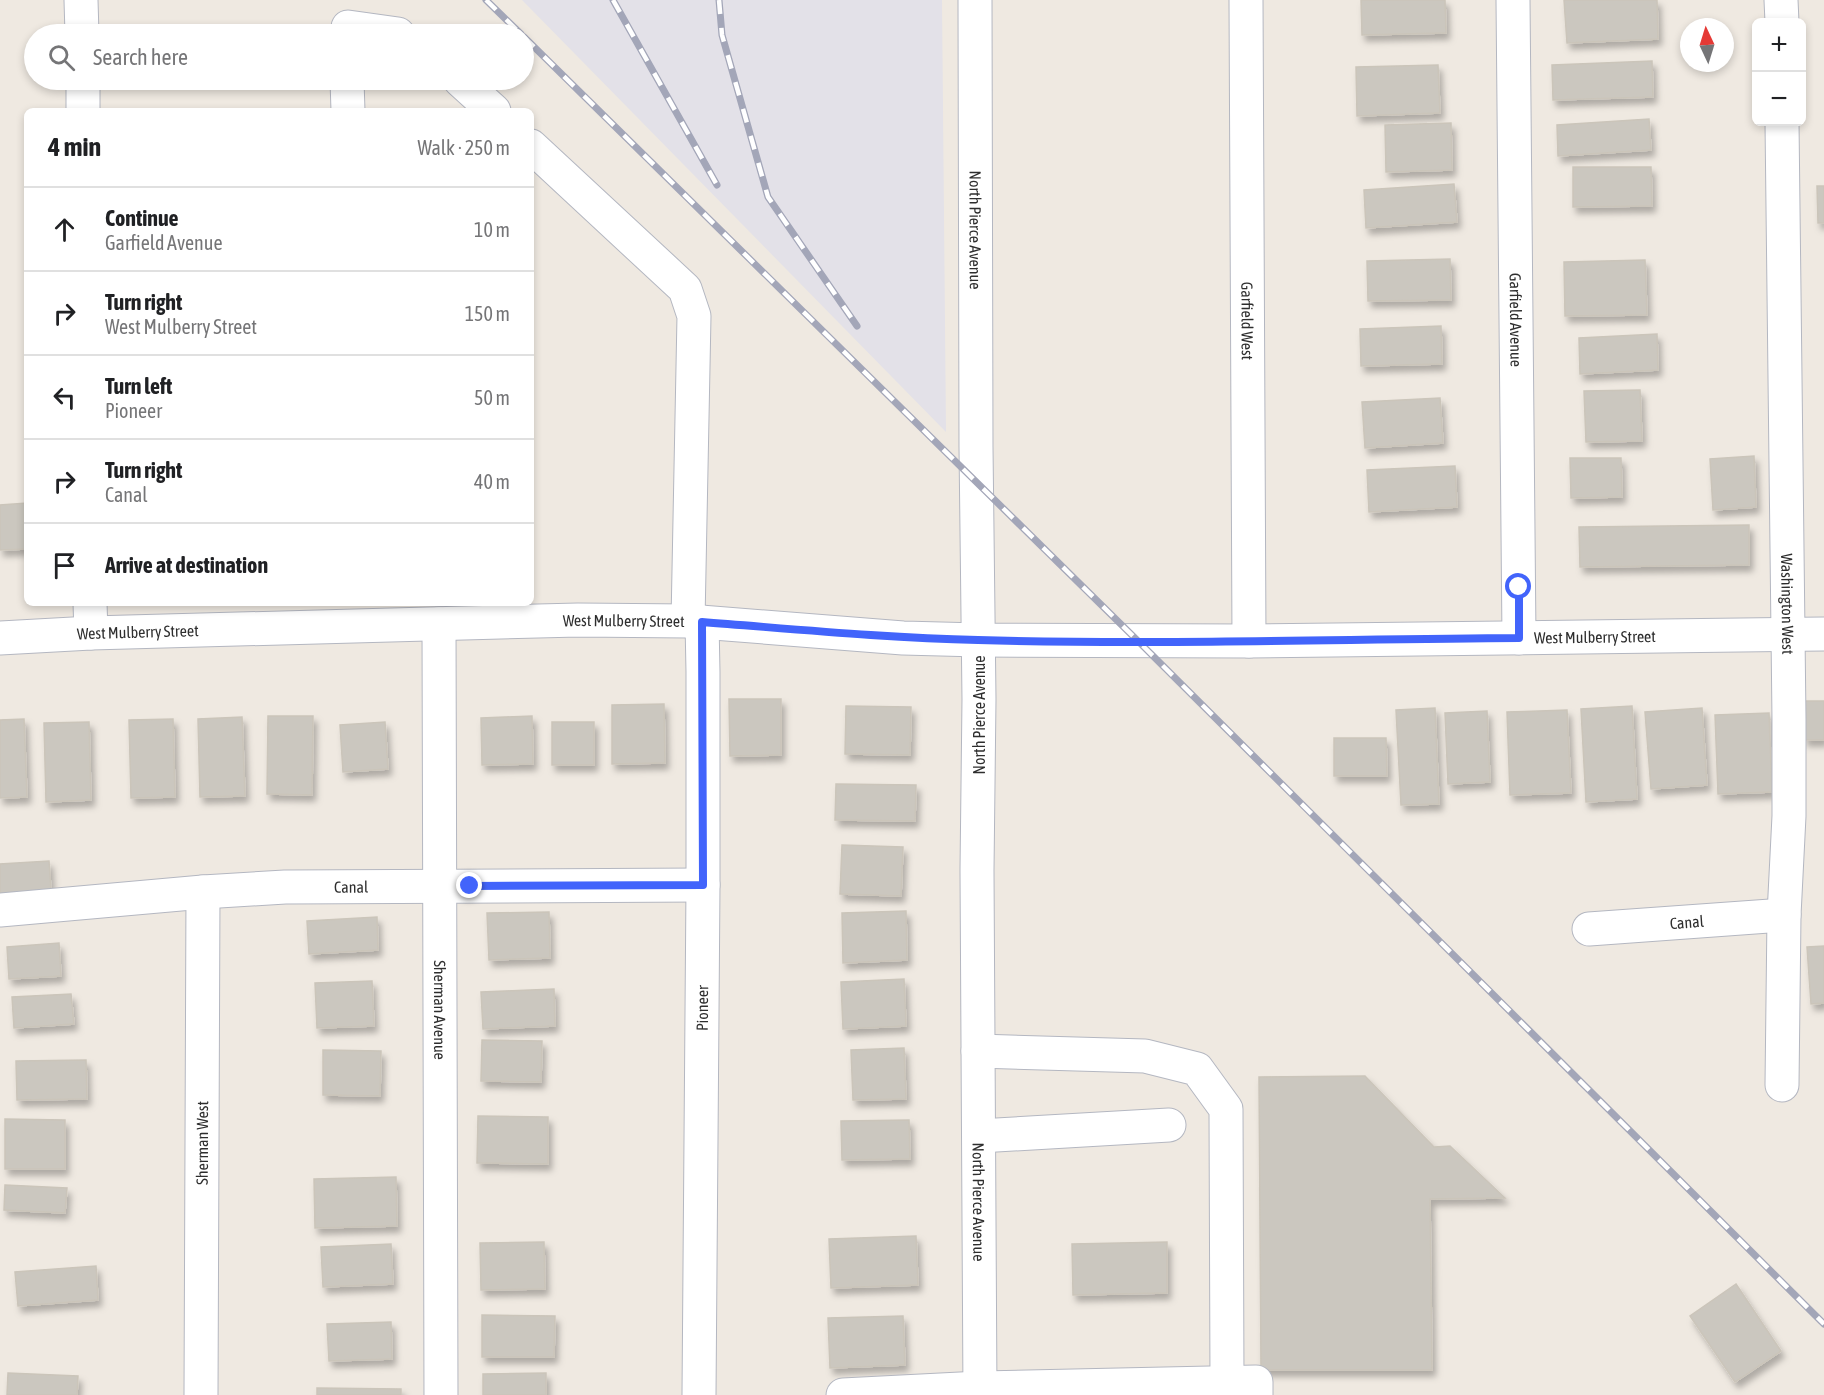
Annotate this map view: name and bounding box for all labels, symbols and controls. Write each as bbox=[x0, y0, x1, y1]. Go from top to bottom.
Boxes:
north arrow bbox=[1680, 18, 1734, 72]
map controls bbox=[1752, 18, 1806, 126]
button: + bbox=[1752, 18, 1806, 72]
search box bbox=[24, 24, 534, 90]
icon: search bbox=[45, 41, 78, 74]
text: Search here bbox=[93, 44, 188, 70]
button: − bbox=[1752, 72, 1806, 126]
text: 4 min bbox=[48, 132, 101, 162]
text: Walk · 250 m bbox=[418, 136, 510, 159]
street label: North Pierce Avenue bbox=[966, 170, 985, 290]
text: Continue bbox=[105, 205, 179, 231]
icon: ahead bbox=[48, 213, 81, 246]
text: 10 m bbox=[474, 218, 510, 241]
text: Garfield Avenue bbox=[105, 231, 222, 254]
street label: Garfield Avenue bbox=[1507, 273, 1525, 367]
street label: Garfield West bbox=[1238, 282, 1257, 361]
text: Turn right bbox=[105, 289, 182, 315]
icon: right bbox=[48, 297, 81, 330]
text: 150 m bbox=[465, 302, 510, 325]
text: West Mulberry Street bbox=[105, 315, 257, 338]
text: Turn left bbox=[105, 373, 172, 399]
icon: left bbox=[48, 381, 81, 414]
text: 50 m bbox=[474, 386, 510, 409]
text: Pioneer bbox=[105, 399, 162, 422]
text: Turn right bbox=[105, 457, 182, 483]
icon: right bbox=[48, 465, 81, 498]
text: 40 m bbox=[474, 470, 510, 493]
text: Canal bbox=[105, 483, 148, 506]
icon: arrive bbox=[48, 549, 81, 582]
text: Arrive at destination bbox=[105, 552, 268, 578]
street label: Washington West bbox=[1778, 553, 1797, 655]
route start bbox=[1505, 573, 1531, 599]
street label: West Mulberry Street bbox=[563, 611, 685, 631]
street label: West Mulberry Street bbox=[76, 621, 199, 643]
street label: West Mulberry Street bbox=[1534, 627, 1656, 647]
street label: North Pierce Avenue bbox=[970, 656, 988, 774]
route end bbox=[456, 872, 482, 898]
street label: Canal bbox=[334, 878, 369, 896]
street label: Canal bbox=[1669, 912, 1705, 932]
street label: Sherman Avenue bbox=[431, 960, 449, 1060]
street label: Pioneer bbox=[693, 985, 711, 1031]
street label: Sherman West bbox=[193, 1101, 211, 1185]
street label: North Pierce Avenue bbox=[970, 1142, 988, 1262]

